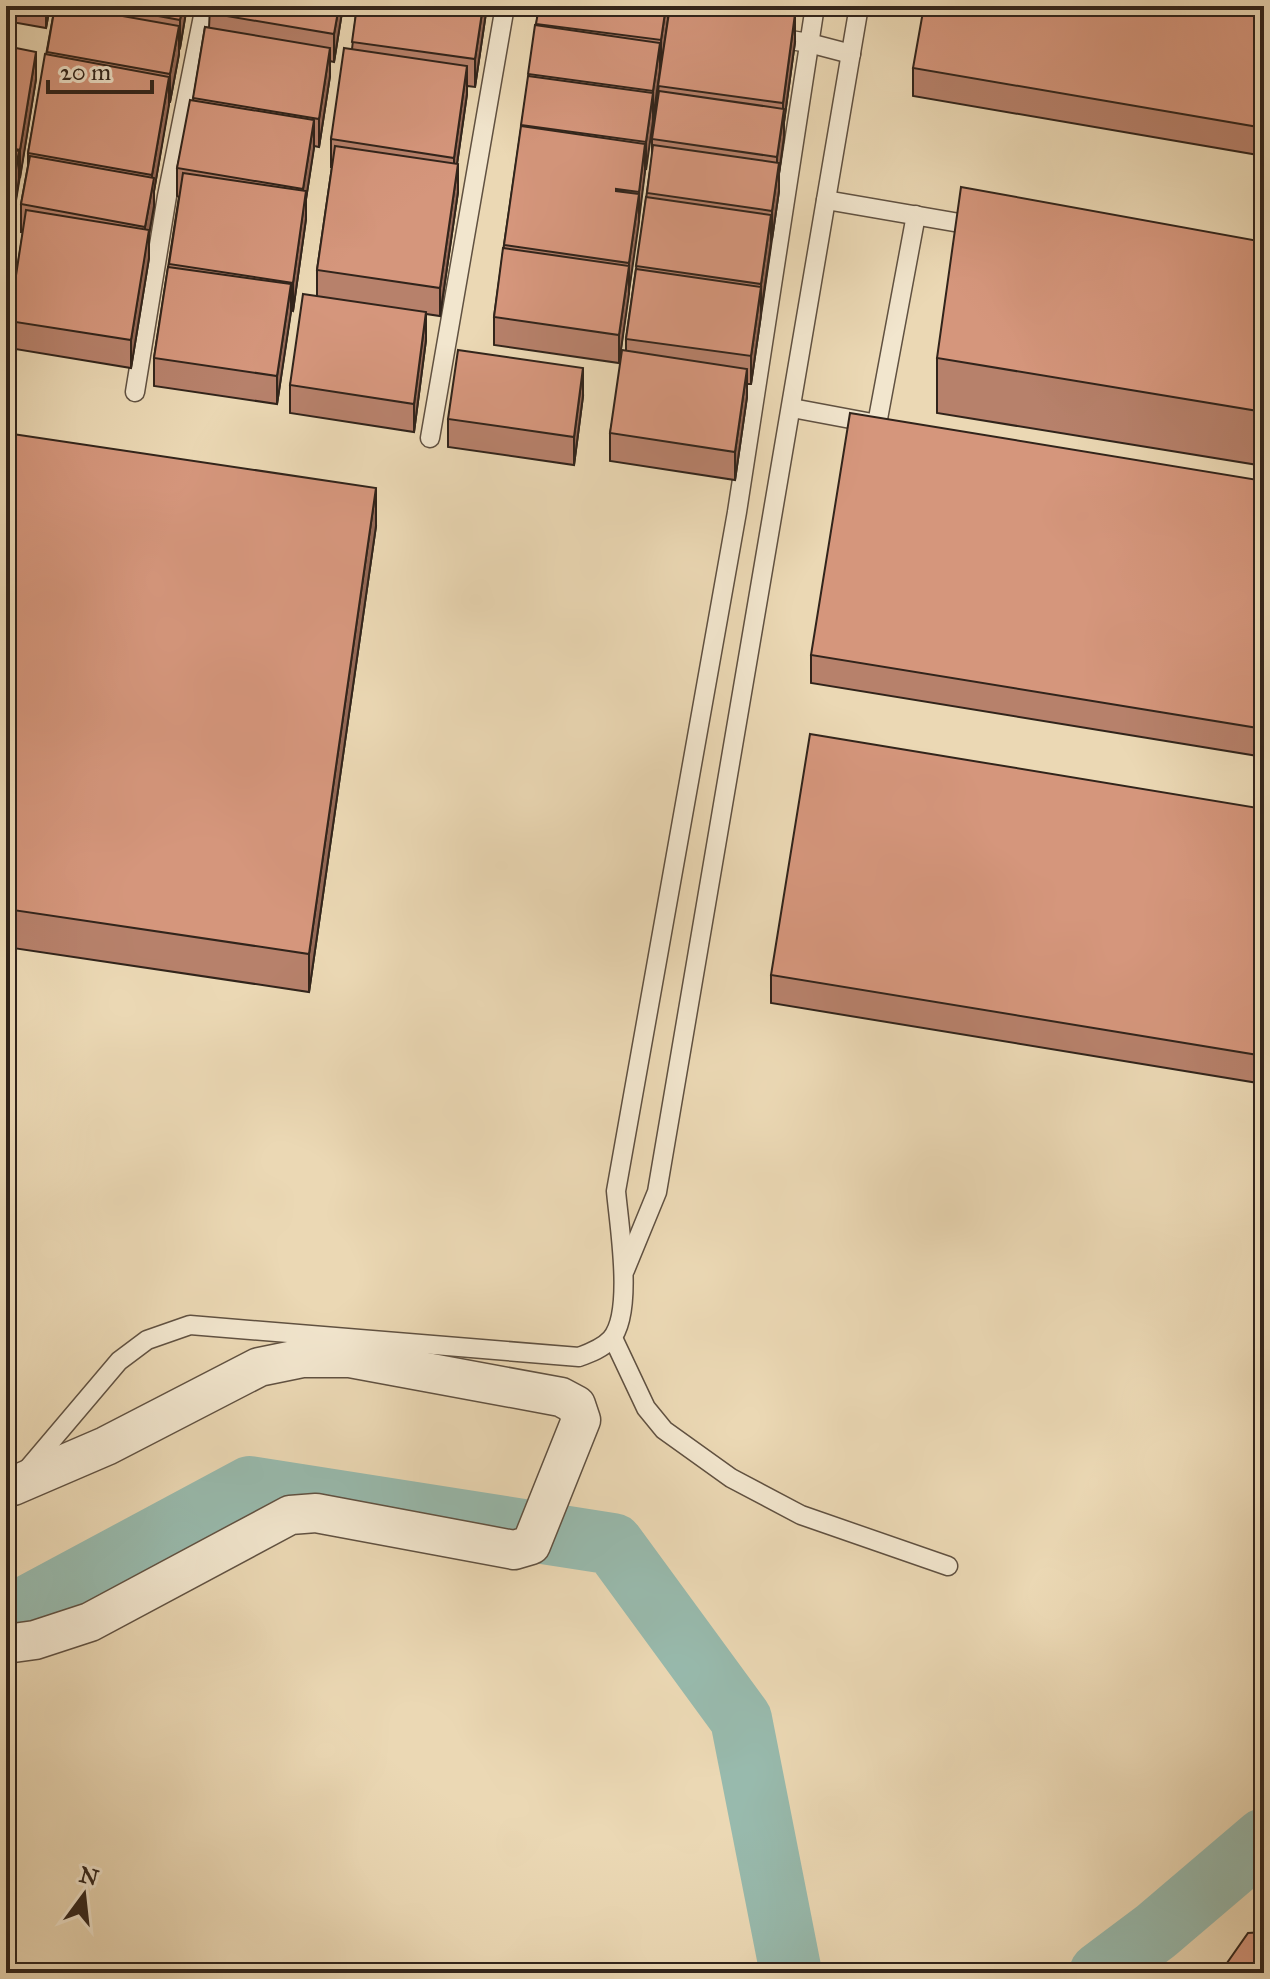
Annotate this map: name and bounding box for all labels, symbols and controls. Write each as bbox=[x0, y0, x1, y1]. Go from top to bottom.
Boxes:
scale bar bbox=[48, 44, 152, 94]
text: 20 m bbox=[60, 57, 111, 87]
north arrow bbox=[44, 1855, 124, 1935]
text: N bbox=[77, 1861, 102, 1892]

